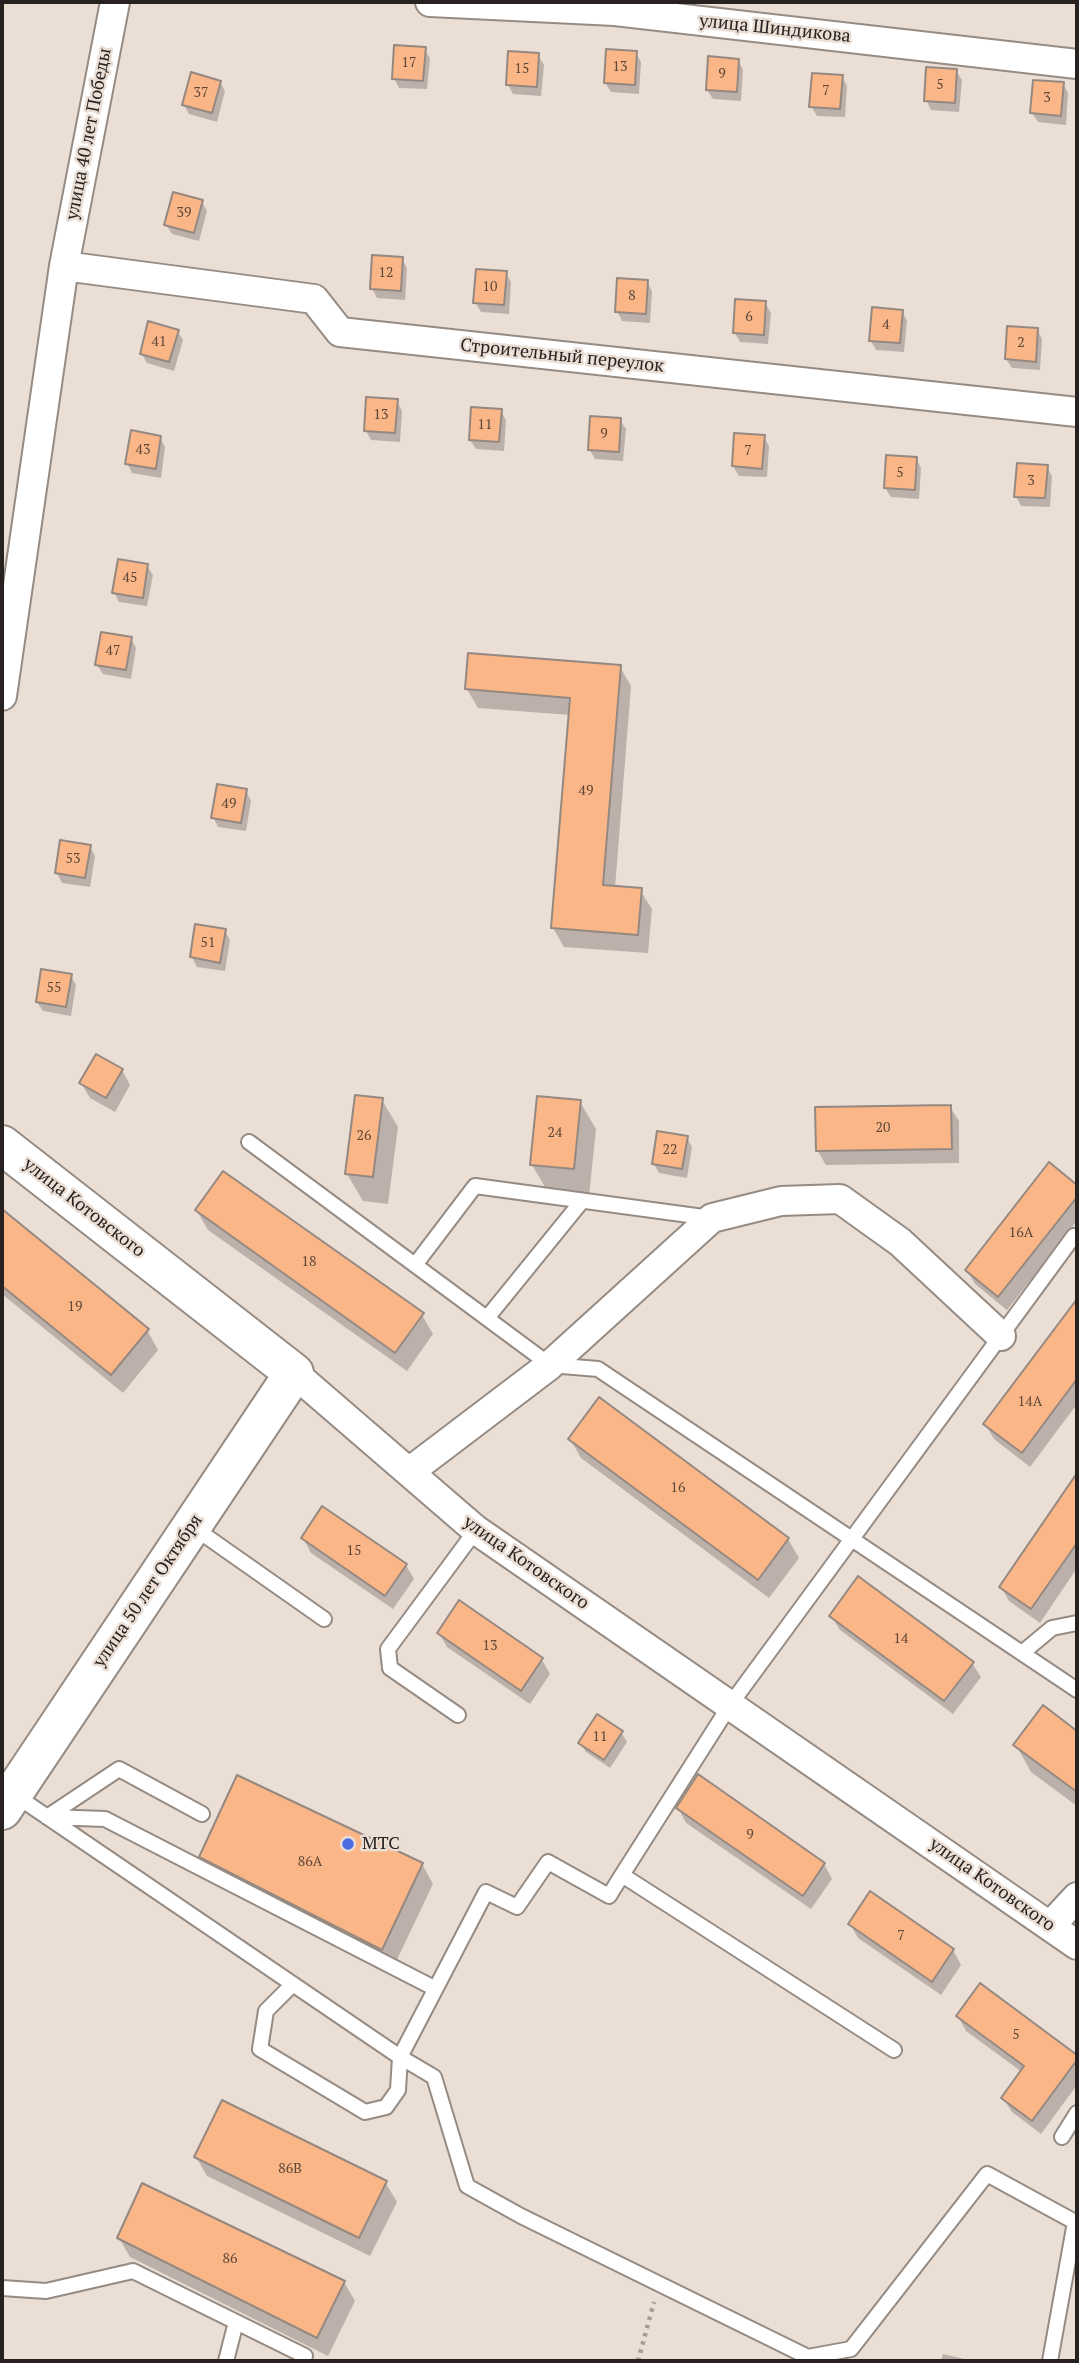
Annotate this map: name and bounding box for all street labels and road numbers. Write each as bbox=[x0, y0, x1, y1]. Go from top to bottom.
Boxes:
street label: улица Шиндикова bbox=[698, 10, 852, 48]
street label: улица 40 лет Победы bbox=[62, 46, 116, 222]
street label: Строительный переулок bbox=[459, 335, 665, 377]
street label: улица Котовского bbox=[19, 1154, 149, 1262]
street label: улица 50 лет Октября bbox=[89, 1510, 207, 1672]
street label: улица Котовского bbox=[459, 1512, 593, 1614]
street label: улица Котовского bbox=[925, 1834, 1059, 1936]

